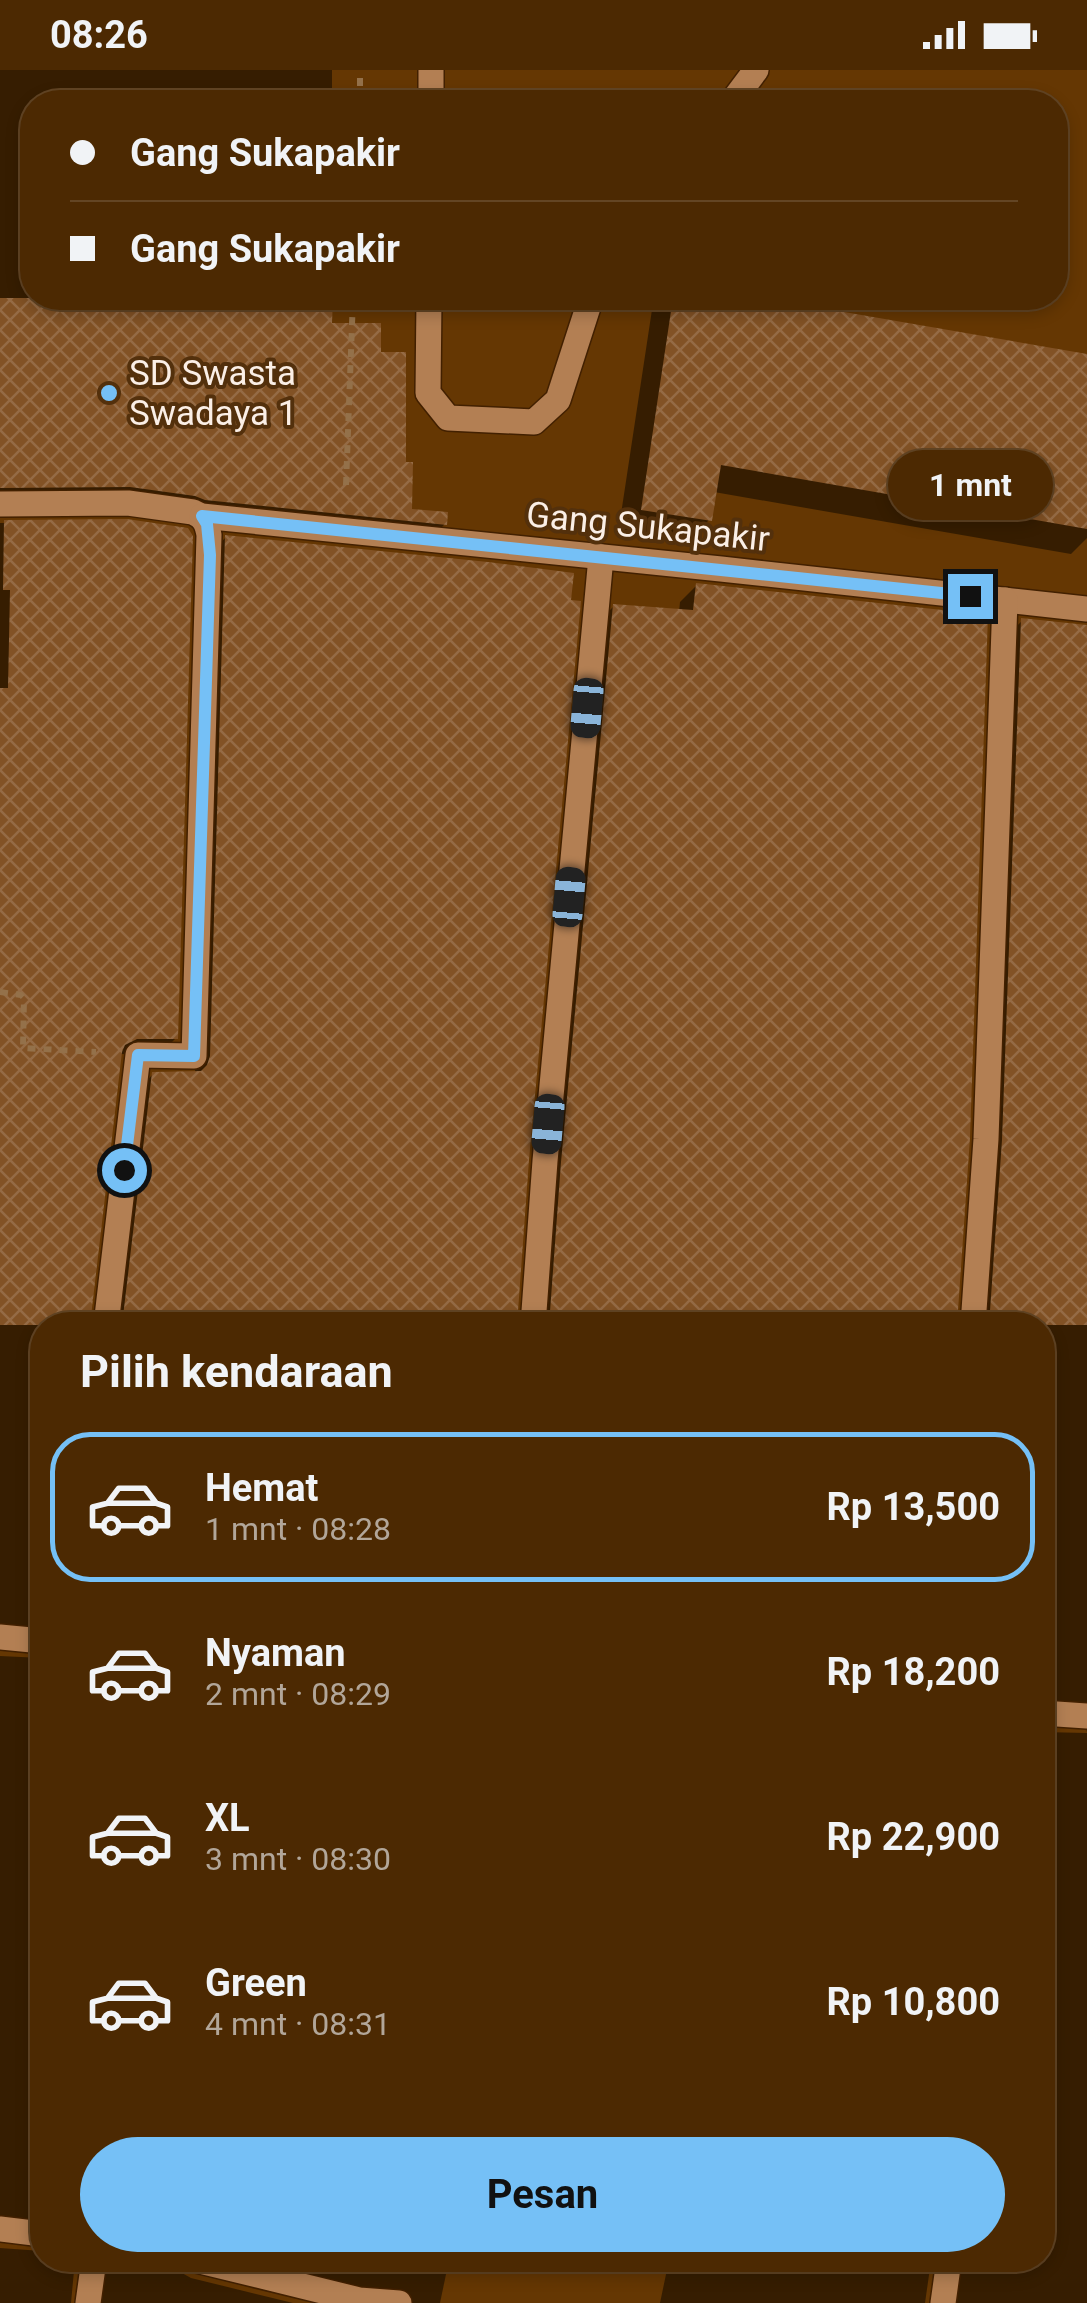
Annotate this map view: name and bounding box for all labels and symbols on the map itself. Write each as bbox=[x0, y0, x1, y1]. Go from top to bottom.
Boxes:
place label: SD Swasta Swadaya 1 bbox=[129, 353, 297, 434]
marker: SD Swasta Swadaya 1 bbox=[98, 382, 120, 404]
callout: 1 mnt bbox=[888, 451, 1052, 521]
street label: Gang Sukapakir bbox=[524, 494, 772, 560]
route end bbox=[948, 574, 993, 619]
car bbox=[569, 677, 605, 739]
car bbox=[551, 866, 587, 928]
car bbox=[530, 1093, 566, 1155]
route start bbox=[102, 1148, 147, 1193]

